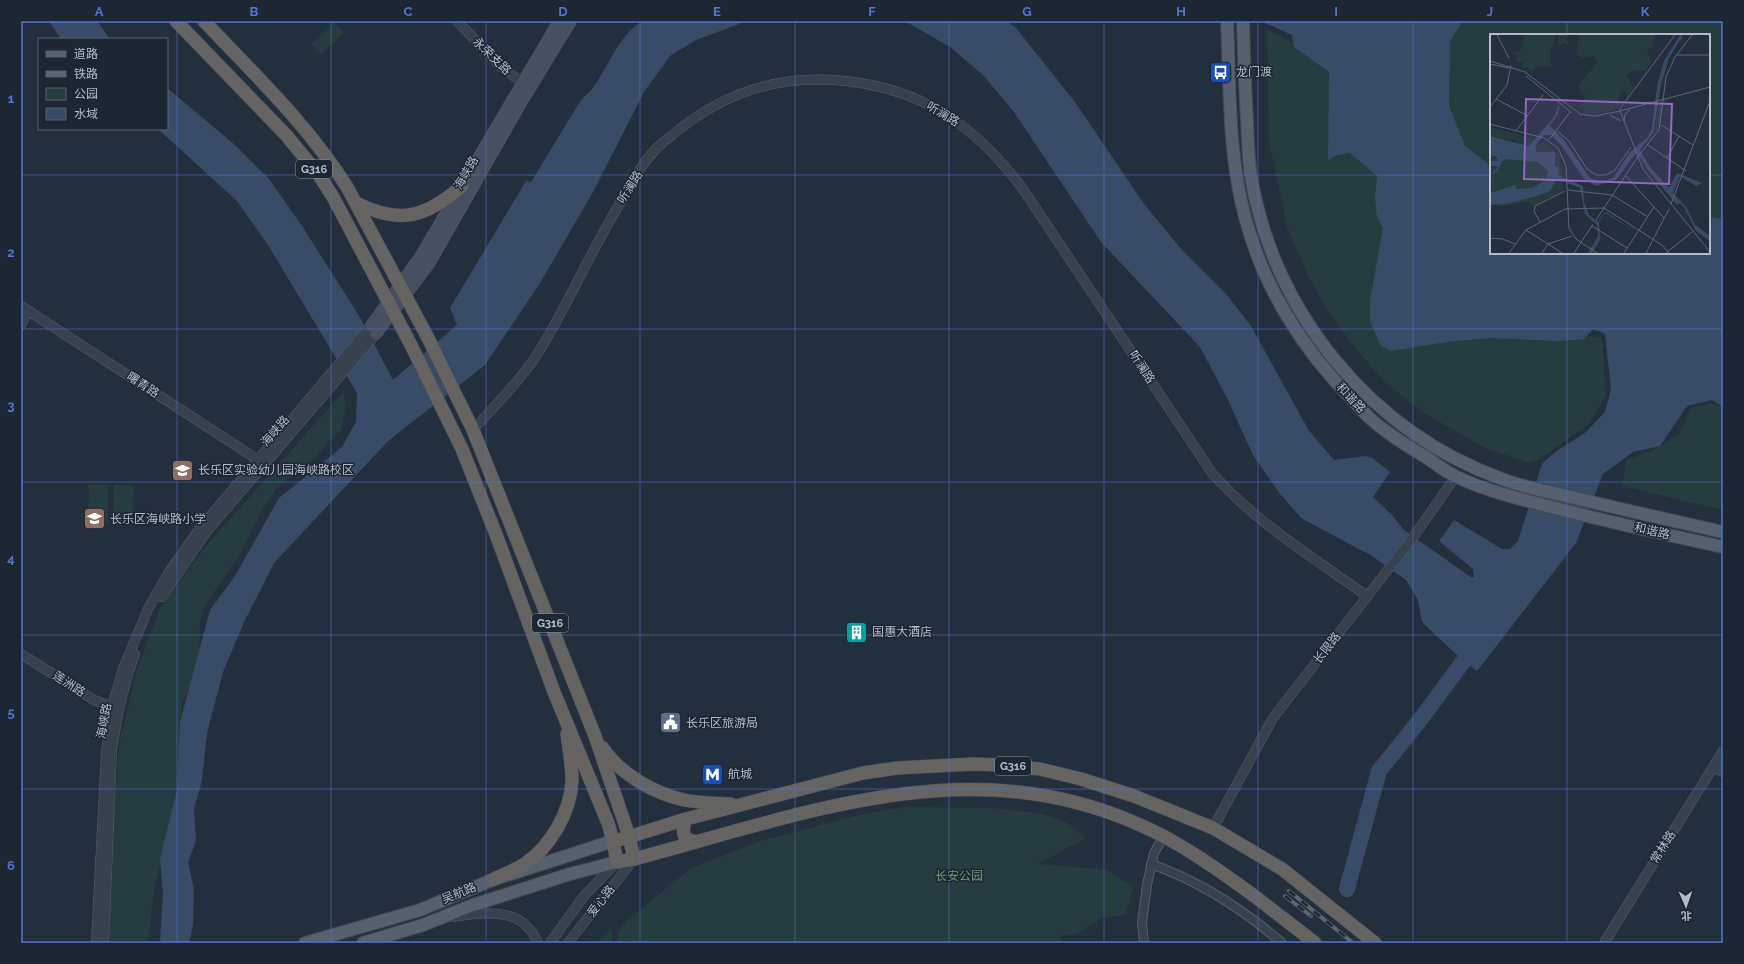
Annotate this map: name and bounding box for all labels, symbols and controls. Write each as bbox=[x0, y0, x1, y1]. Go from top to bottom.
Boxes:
text: A bbox=[95, 4, 104, 19]
text: B bbox=[250, 4, 259, 19]
text: C bbox=[404, 4, 413, 19]
text: D bbox=[558, 4, 568, 19]
text: E bbox=[713, 4, 721, 19]
text: F bbox=[868, 4, 876, 19]
text: G bbox=[1022, 4, 1032, 19]
text: H bbox=[1176, 4, 1186, 19]
text: I bbox=[1334, 4, 1338, 19]
text: J bbox=[1487, 4, 1493, 19]
text: K bbox=[1641, 4, 1650, 19]
street label: 永荣支路 bbox=[470, 34, 514, 78]
inset map bbox=[1490, 34, 1710, 254]
legend bbox=[38, 38, 168, 130]
text: 道路 bbox=[74, 47, 98, 61]
bus stop icon: 龙门渡 bbox=[1208, 59, 1234, 85]
place label: 龙门渡 bbox=[1236, 65, 1272, 79]
text: 铁路 bbox=[74, 67, 98, 81]
text: 公园 bbox=[74, 87, 98, 101]
text: 1 bbox=[8, 91, 15, 106]
street label: 听澜路 bbox=[924, 99, 962, 129]
text: 水域 bbox=[74, 107, 98, 121]
street label: 海峡路 bbox=[451, 154, 481, 192]
road number: G316 bbox=[296, 160, 332, 178]
street label: 听澜路 bbox=[615, 168, 645, 206]
text: 2 bbox=[7, 245, 15, 260]
street label: 听澜路 bbox=[1126, 348, 1158, 386]
street label: 曙青路 bbox=[124, 369, 162, 401]
street label: 和谐路 bbox=[1334, 380, 1368, 416]
text: 3 bbox=[7, 398, 15, 413]
street label: 海峡路 bbox=[258, 413, 292, 449]
school or university icon: 长乐区实验幼儿园海峡路校区 bbox=[170, 457, 196, 483]
place label: 长乐区实验幼儿园海峡路校区 bbox=[198, 463, 354, 477]
school or university icon: 长乐区海峡路小学 bbox=[81, 506, 107, 532]
place label: 长乐区海峡路小学 bbox=[110, 512, 206, 526]
street label: 和谐路 bbox=[1633, 520, 1671, 542]
text: 4 bbox=[7, 551, 15, 566]
road number: G316 bbox=[532, 614, 568, 632]
building icon: 国惠大酒店 bbox=[844, 619, 870, 645]
place label: 国惠大酒店 bbox=[872, 625, 932, 639]
street label: 长限路 bbox=[1310, 630, 1344, 666]
street label: 莲洲路 bbox=[50, 668, 88, 700]
street label: 海峡路 bbox=[94, 702, 114, 740]
text: 5 bbox=[7, 705, 15, 720]
public building icon: 长乐区旅游局 bbox=[657, 710, 683, 736]
place label: 长乐区旅游局 bbox=[686, 716, 758, 730]
road number: G316 bbox=[995, 757, 1031, 775]
metro station icon: 航城 bbox=[699, 761, 725, 787]
place label: 航城 bbox=[728, 767, 752, 781]
street label: 常林路 bbox=[1648, 828, 1678, 866]
text: 6 bbox=[7, 858, 15, 873]
park label: 长安公园 bbox=[935, 869, 983, 883]
street label: 吴航路 bbox=[440, 880, 478, 906]
street label: 爱心路 bbox=[584, 883, 618, 919]
north arrow bbox=[1666, 886, 1706, 926]
text: 北 bbox=[1681, 909, 1692, 922]

